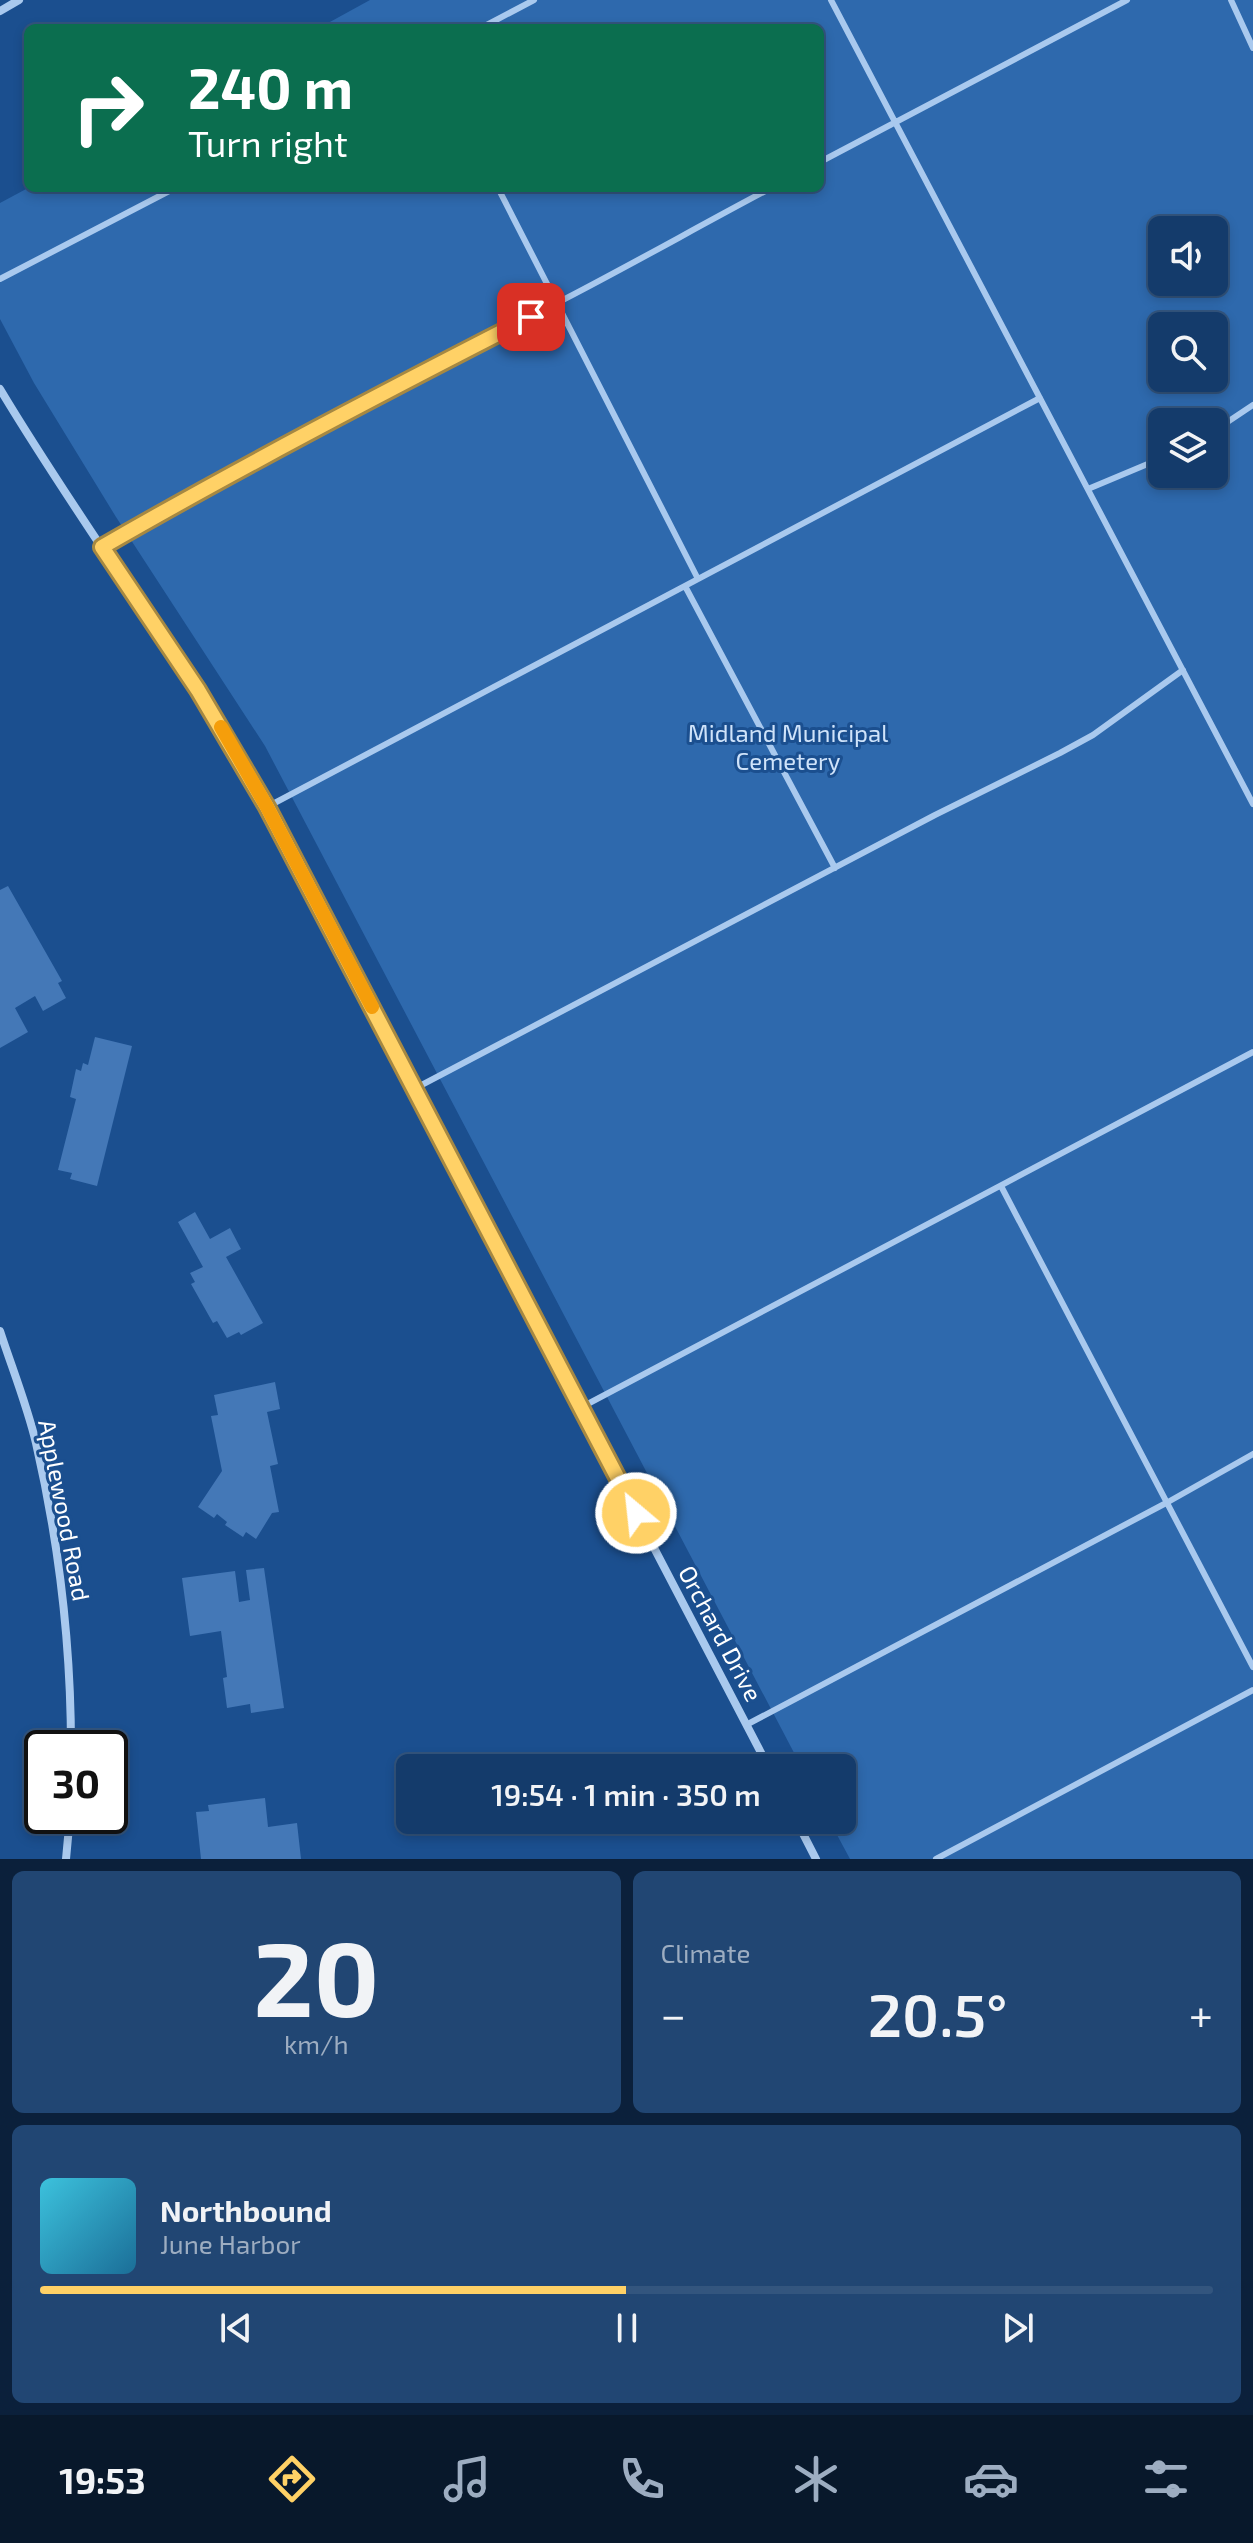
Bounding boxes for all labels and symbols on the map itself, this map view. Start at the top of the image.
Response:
pin [497,283,565,351]
park label: Midland Municipal Cemetery [688,718,888,775]
street label: Applewood Road [33,1417,97,1603]
position arrow [594,1471,678,1555]
street label: Orchard Drive [673,1560,769,1706]
speed limit sign: 30 [24,1730,128,1834]

